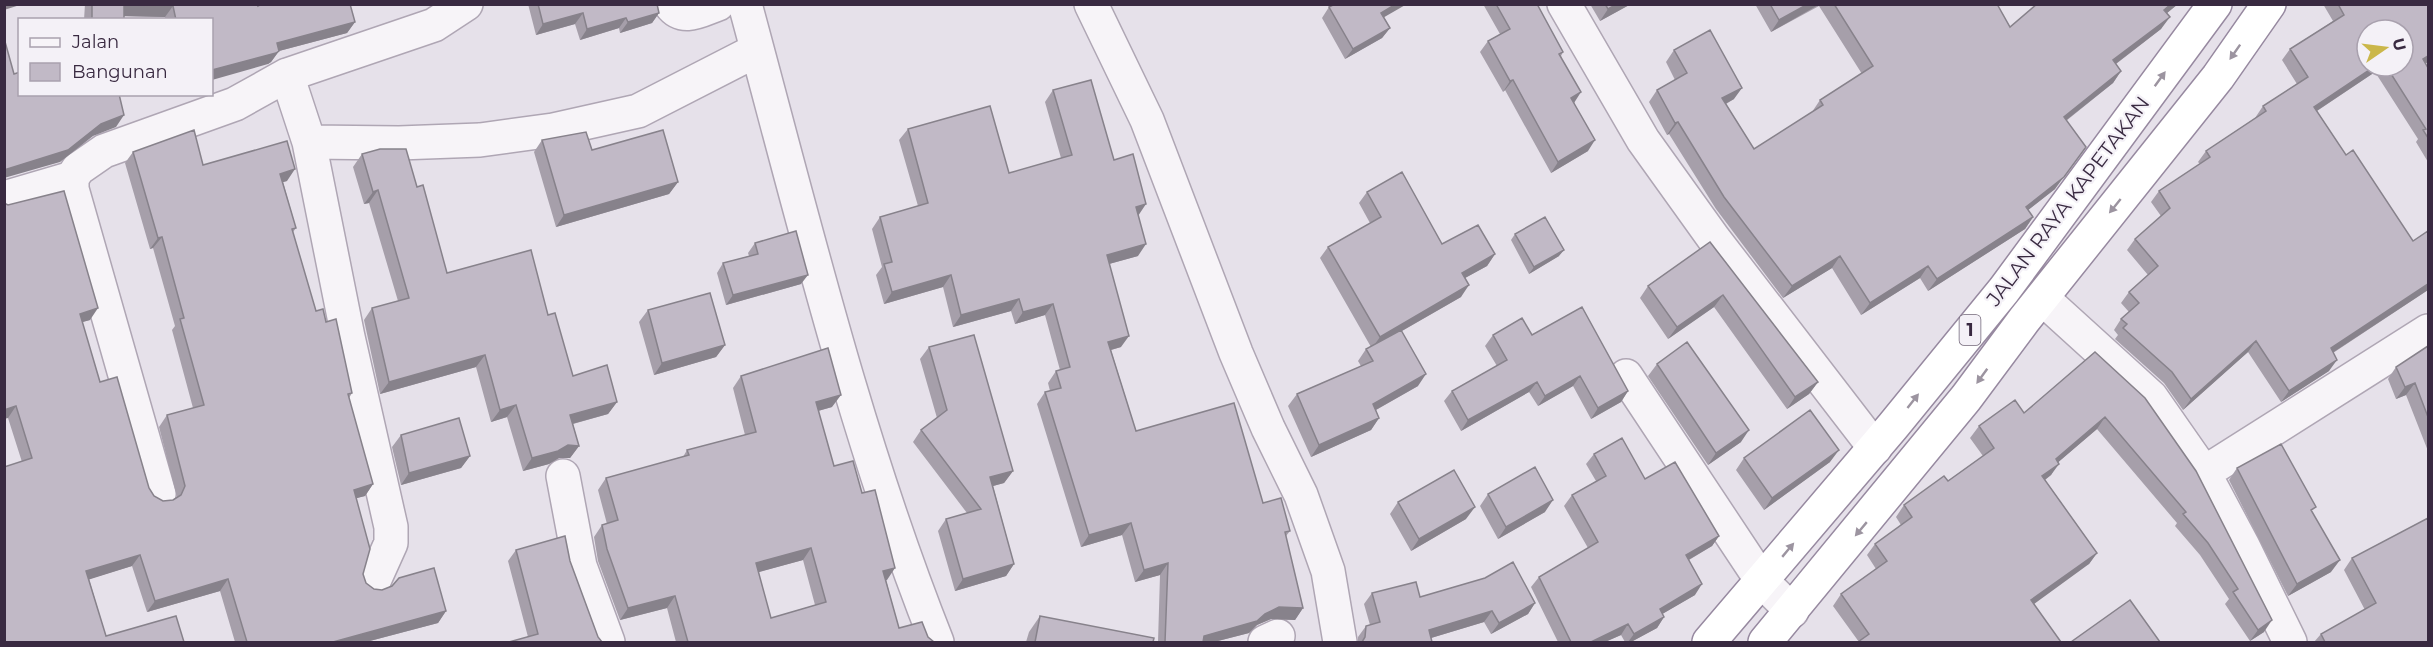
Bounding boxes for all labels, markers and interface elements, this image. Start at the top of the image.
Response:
legend [18,18,213,96]
north arrow [2355,18,2415,78]
text: Jalan [71,31,119,53]
text: U [2388,36,2410,53]
one-way arrow [2229,44,2241,60]
text: Bangunan [72,61,168,83]
one-way arrow [2153,72,2165,87]
street label: JALAN RAYA KAPETAKAN [1981,92,2155,311]
one-way arrow [2109,198,2122,214]
road number: 1 [1960,315,1980,345]
one-way arrow [1976,368,1988,384]
one-way arrow [1907,393,1920,409]
one-way arrow [1855,521,1867,536]
one-way arrow [1781,543,1794,558]

